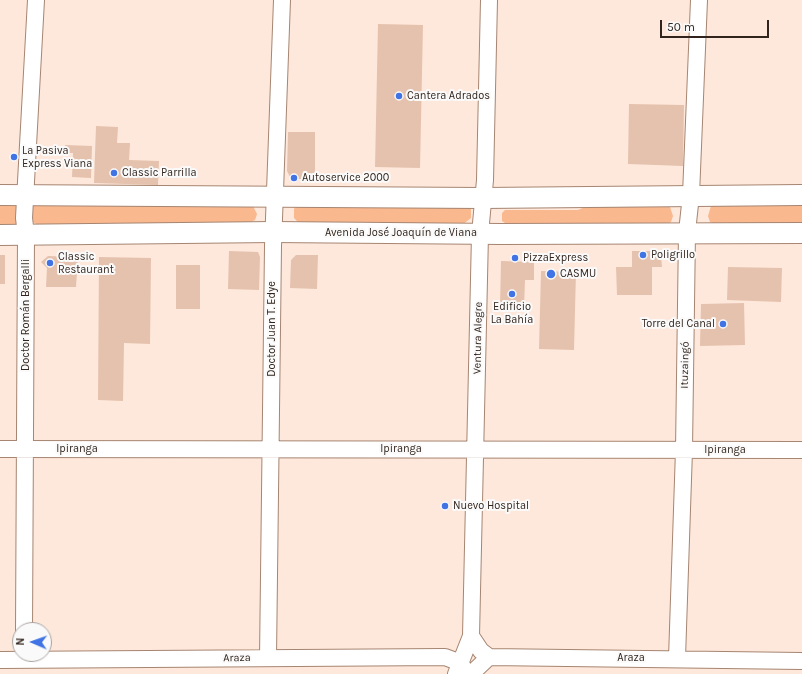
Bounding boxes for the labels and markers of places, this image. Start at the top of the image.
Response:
place label: Cantera Adrados [407,89,490,103]
marker: Cantera Adrados [394,91,404,101]
place label: La Pasiva Express Viana [22,144,92,170]
marker: La Pasiva Express Viana [9,152,19,162]
place label: Classic Parrilla [122,166,197,180]
marker: Classic Parrilla [109,168,119,178]
place label: Autoservice 2000 [302,171,389,185]
marker: Autoservice 2000 [289,173,299,183]
place label: Poligrillo [651,248,695,262]
place label: Classic Restaurant [58,250,114,276]
marker: Poligrillo [638,250,648,260]
place label: PizzaExpress [523,251,588,265]
marker: PizzaExpress [510,253,520,263]
marker: Classic Restaurant [45,258,55,268]
place label: CASMU [560,267,596,281]
marker: CASMU [545,268,557,280]
marker: Edificio La Bahía [507,289,517,299]
place label: Edificio La Bahía [491,300,533,326]
place label: Torre del Canal [642,317,715,331]
marker: Torre del Canal [718,319,728,329]
place label: Nuevo Hospital [453,499,529,513]
marker: Nuevo Hospital [440,501,450,511]

